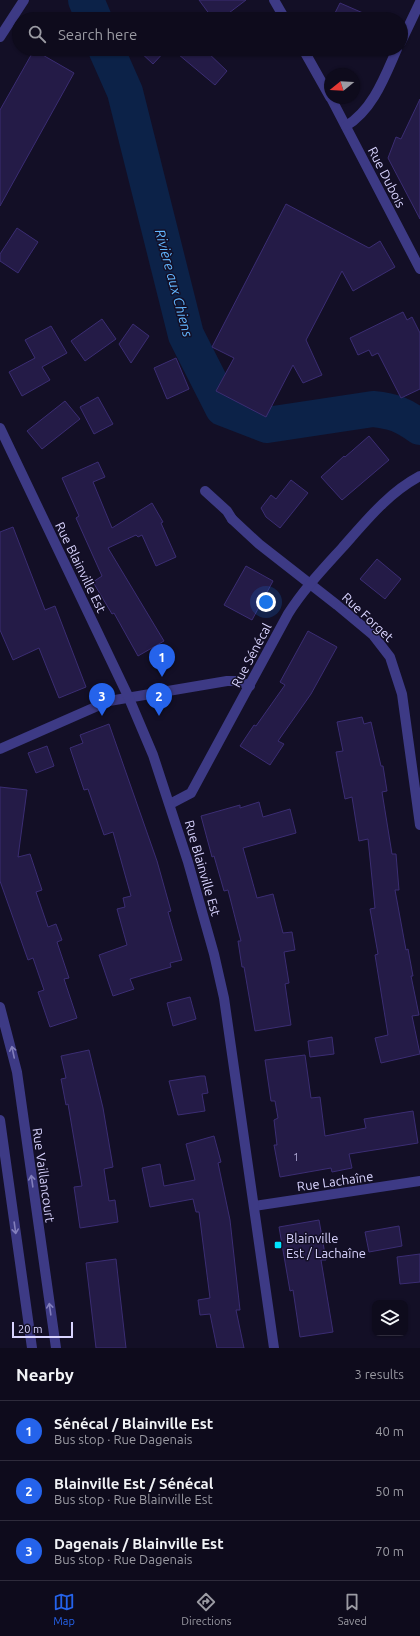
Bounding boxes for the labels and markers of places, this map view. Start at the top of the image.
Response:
pin: 1 [149,644,175,677]
pin: 3 [89,683,115,716]
pin: 2 [146,683,172,716]
place label: Blainville Est / Lachaîne [286,1231,366,1260]
marker: Blainville Est / Lachaîne [273,1240,283,1250]

